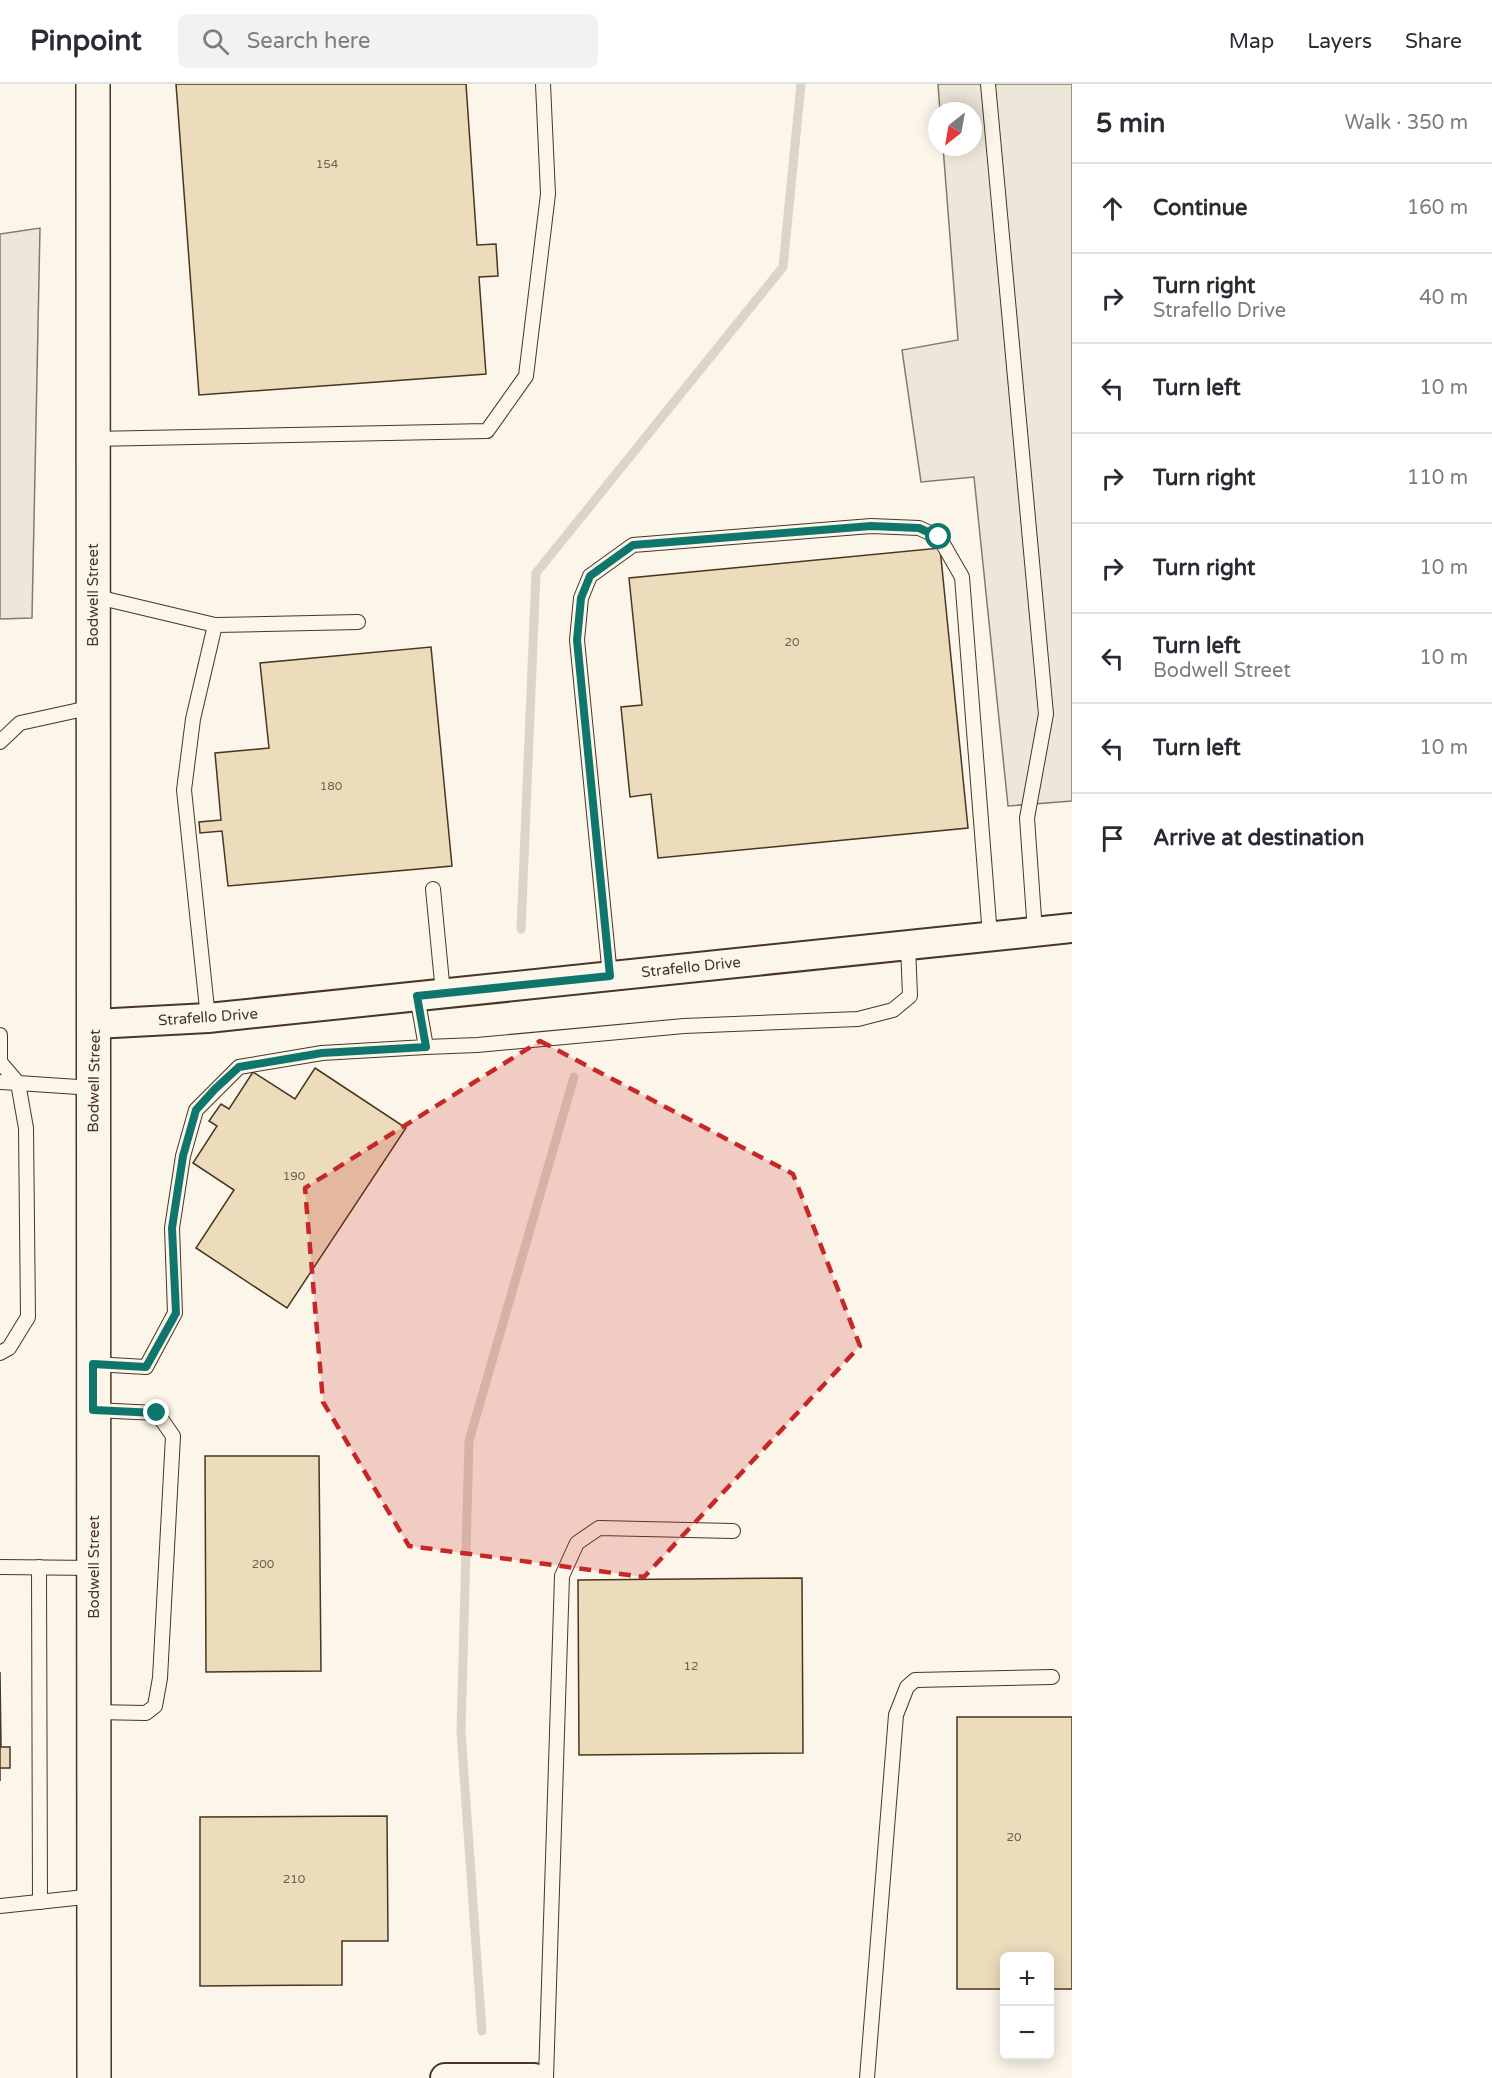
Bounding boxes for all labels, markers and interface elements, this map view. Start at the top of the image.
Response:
search box [178,14,598,68]
text: Pinpoint [30,24,142,58]
icon: search [199,25,232,58]
text: Search here [247,28,370,54]
text: Map [1229,29,1274,54]
text: Layers [1307,29,1372,54]
text: Share [1405,29,1462,54]
north arrow [928,102,982,156]
text: 5 min [1096,108,1165,139]
text: Walk · 350 m [1345,111,1468,135]
house number: 154 [316,157,339,171]
icon: ahead [1096,192,1129,225]
text: Continue [1153,195,1248,221]
text: 160 m [1407,196,1468,220]
text: Turn right [1153,273,1255,299]
icon: right [1096,282,1129,315]
text: 40 m [1419,286,1468,310]
text: Strafello Drive [1153,299,1286,323]
icon: left [1096,372,1129,405]
text: Turn left [1153,375,1241,401]
text: 10 m [1419,376,1468,400]
icon: right [1096,462,1129,495]
text: Turn right [1153,465,1255,491]
text: 110 m [1407,466,1468,490]
route start [925,523,951,549]
street label: Bodwell Street [84,543,102,647]
icon: right [1096,552,1129,585]
text: Turn right [1153,555,1255,581]
text: 10 m [1419,556,1468,580]
text: Turn left [1153,633,1241,659]
house number: 20 [784,635,800,649]
icon: left [1096,642,1129,675]
text: 10 m [1419,646,1468,670]
text: Bodwell Street [1153,659,1291,683]
icon: left [1096,732,1129,765]
text: Turn left [1153,735,1241,761]
text: 10 m [1419,736,1468,760]
house number: 180 [320,779,343,793]
icon: arrive [1096,822,1129,855]
text: Arrive at destination [1153,825,1364,851]
street label: Strafello Drive [640,953,742,981]
street label: Strafello Drive [158,1005,258,1029]
street label: Bodwell Street [84,1029,104,1133]
house number: 190 [283,1169,306,1183]
route end [143,1399,169,1425]
street label: Bodwell Street [85,1515,103,1619]
house number: 200 [252,1557,275,1571]
house number: 12 [683,1659,699,1673]
house number: 20 [1006,1830,1022,1844]
house number: 210 [283,1872,306,1886]
map controls [1000,1952,1054,2060]
button: + [1000,1952,1054,2006]
button: − [1000,2006,1054,2060]

